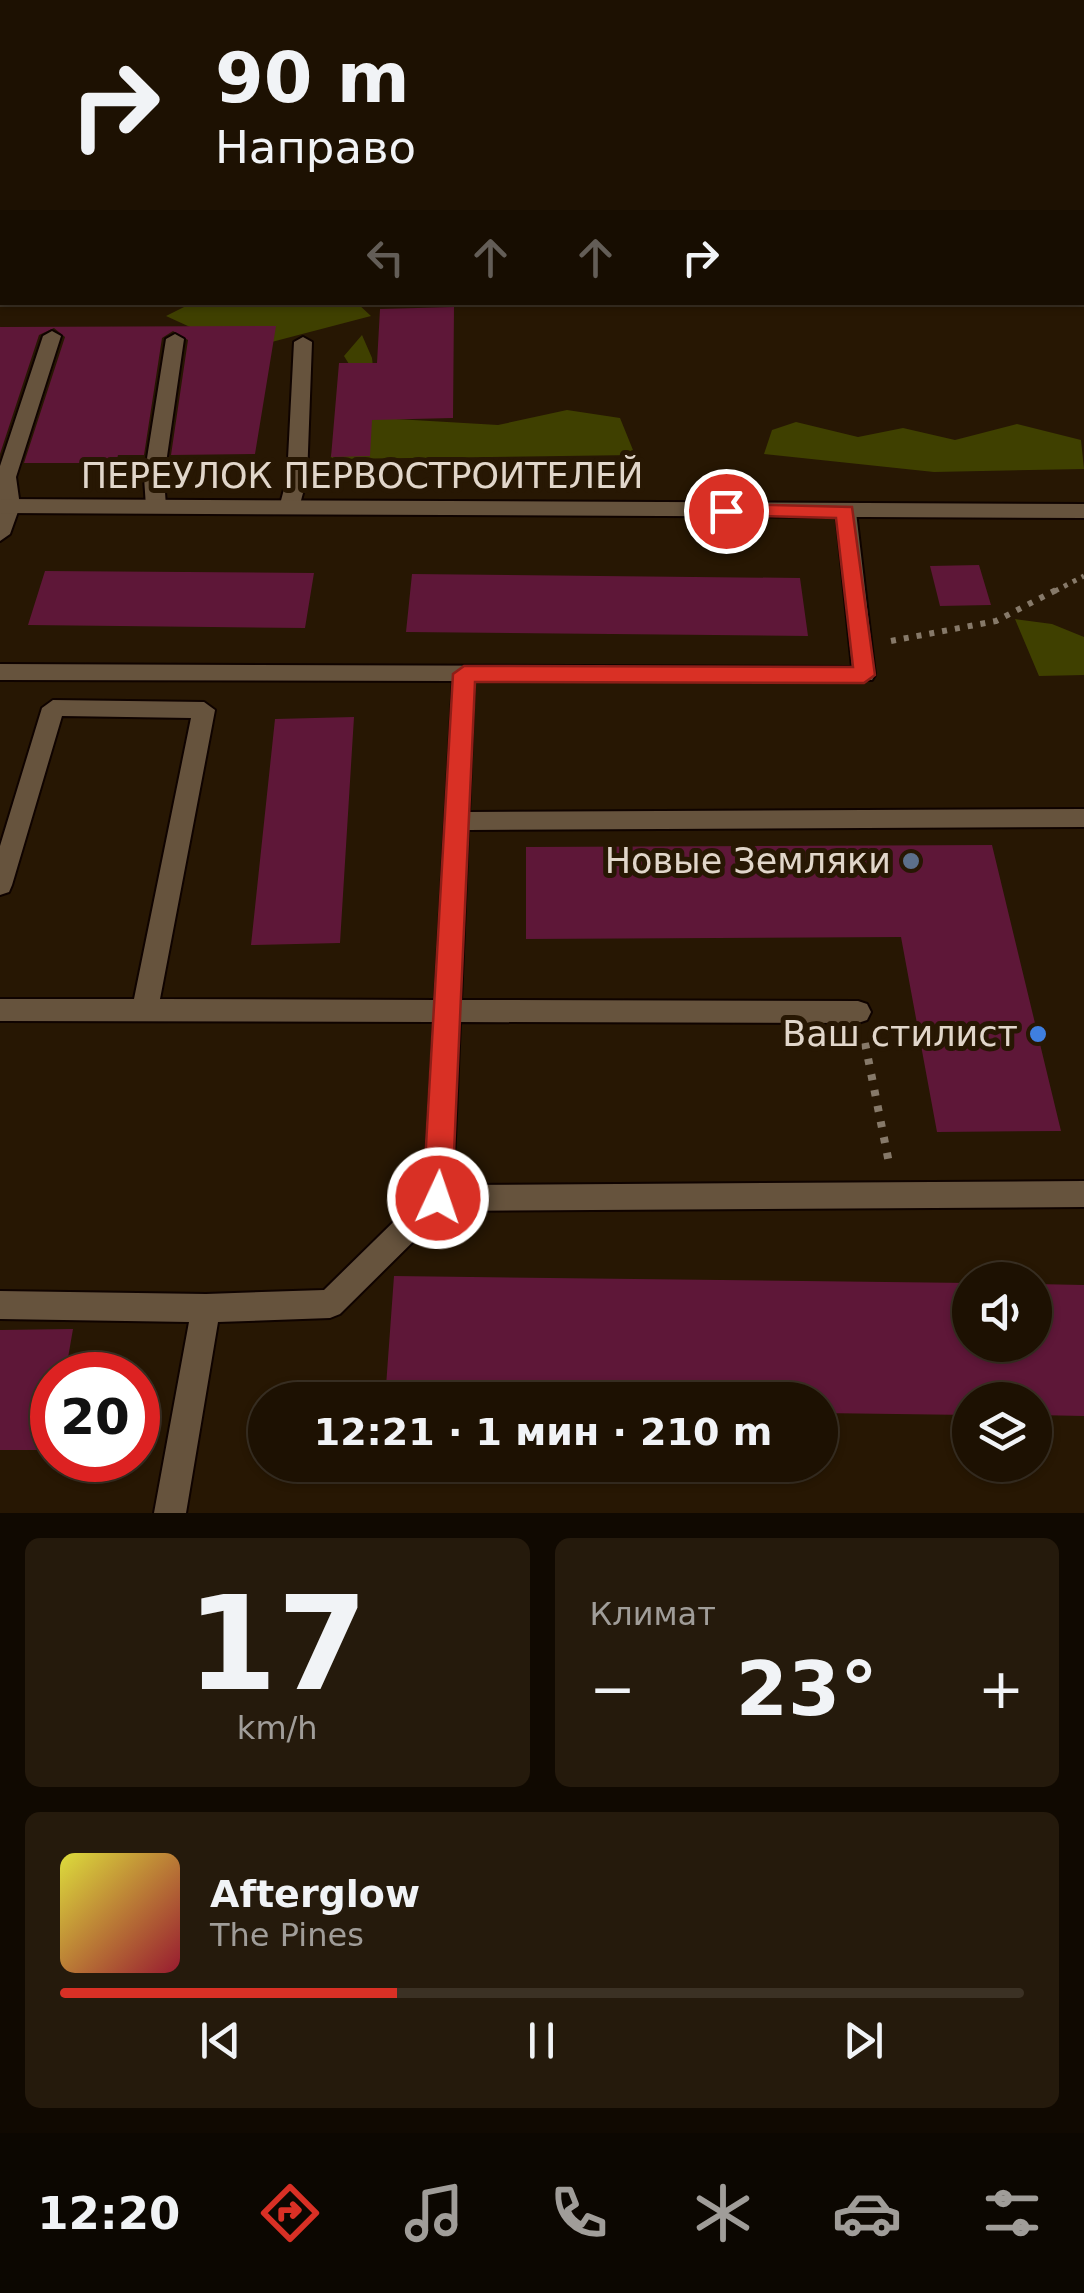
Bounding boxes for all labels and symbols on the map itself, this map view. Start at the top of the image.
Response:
street label: ПЕРЕУЛОК ПЕРВОСТРОИТЕЛЕЙ [81,455,643,496]
pin [684,469,769,554]
place label: Новые Земляки [605,841,891,881]
marker: Новые Земляки [900,850,922,872]
place label: Ваш стилист [782,1014,1018,1054]
marker: Ваш стилист [1027,1023,1049,1045]
position arrow [386,1146,490,1250]
speed limit sign: 20 [30,1352,160,1482]

